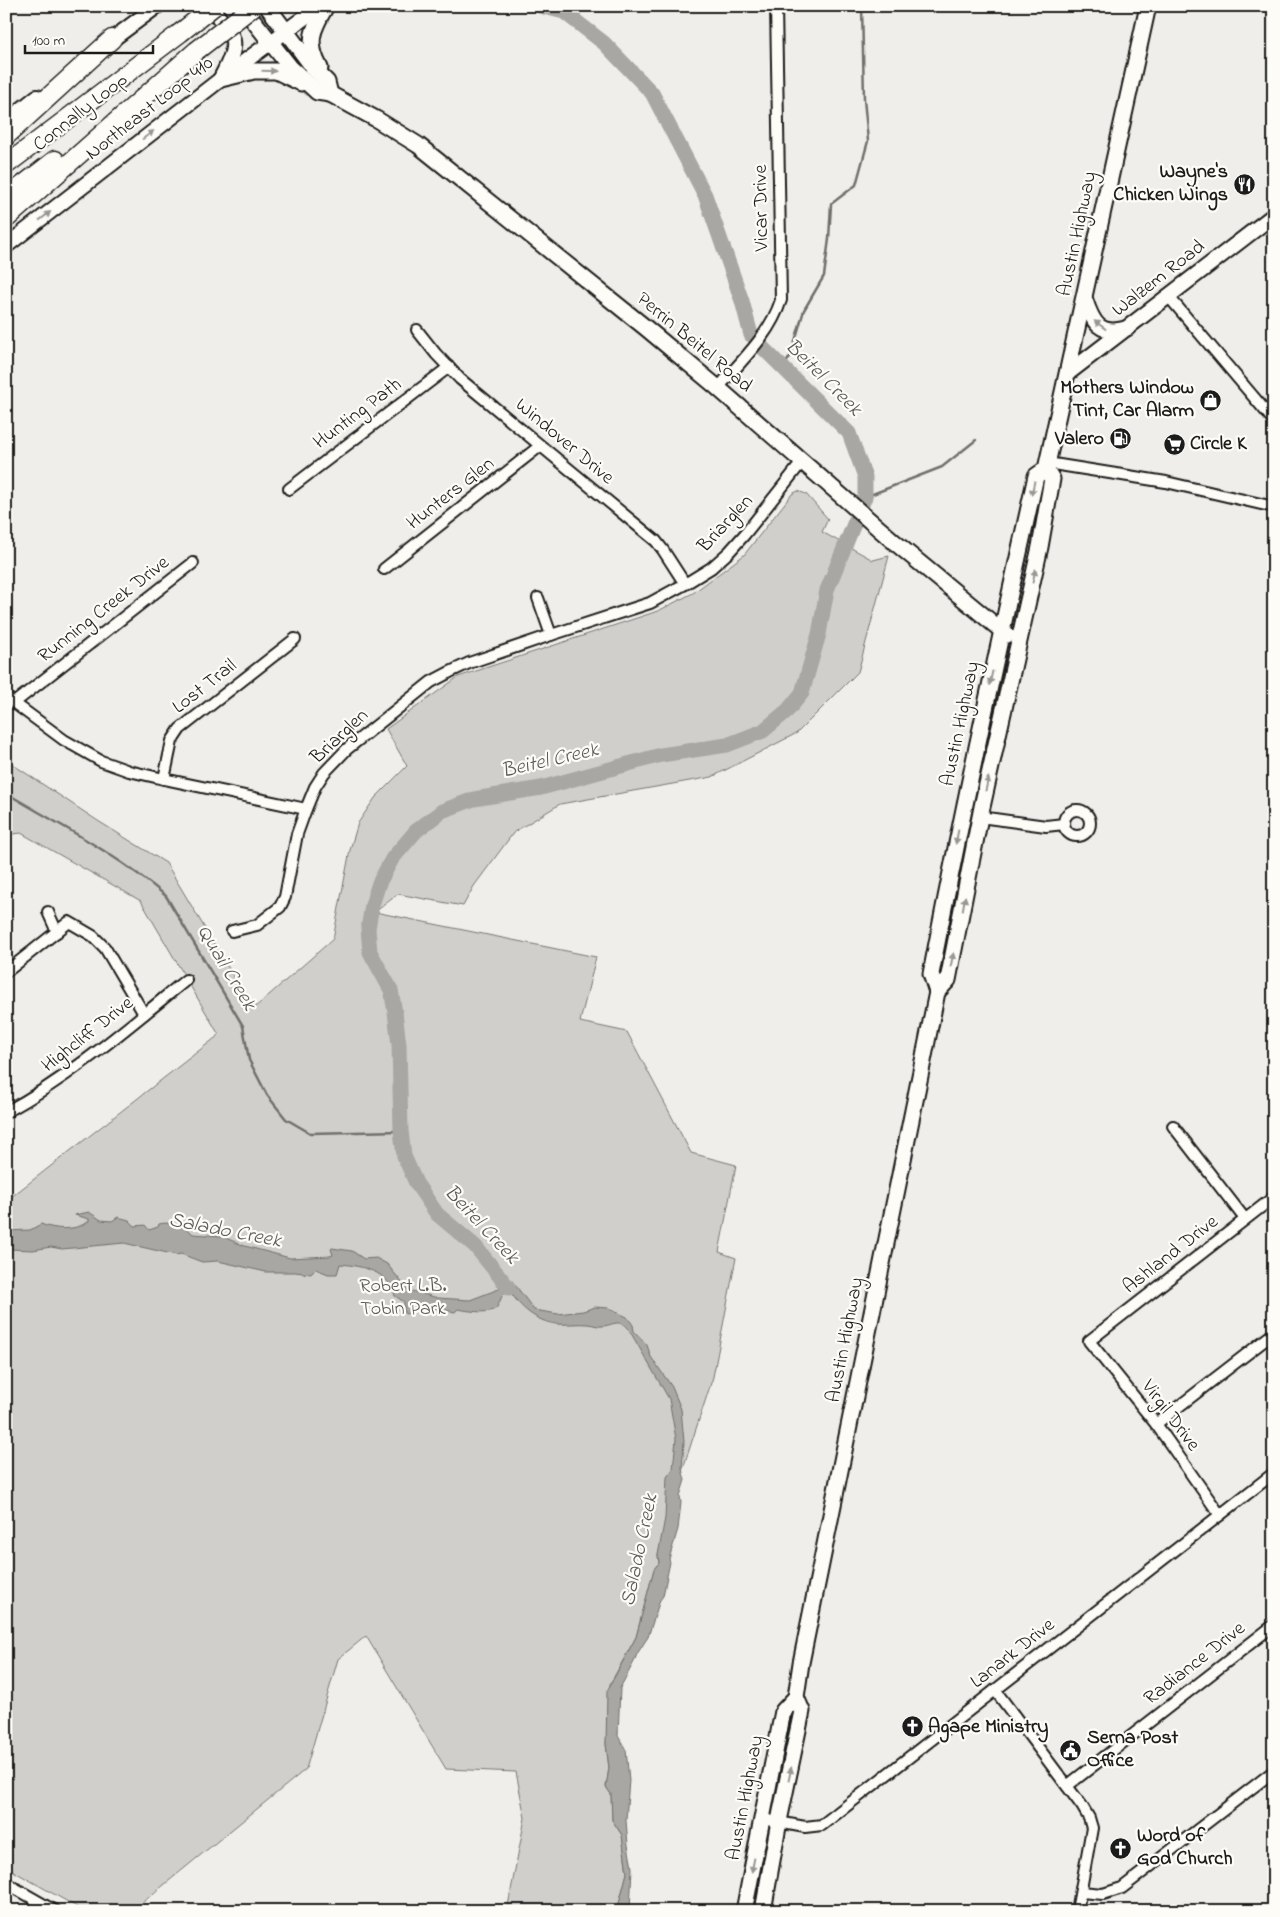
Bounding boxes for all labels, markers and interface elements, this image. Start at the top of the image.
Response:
scale bar [25,22,152,54]
text: 100 m [32,30,65,52]
street label: Northeast Loop 410 [80,50,220,168]
street label: Connally Loop [27,66,135,159]
one-way arrow [261,68,277,76]
one-way arrow [141,130,155,140]
place label: Wayne's Chicken Wings [1113,158,1228,211]
street label: Vicar Drive [747,164,777,253]
street label: Austin Highway [1051,169,1106,299]
restaurant icon: Wayne's Chicken Wings [1232,172,1256,196]
one-way arrow [38,210,51,221]
street label: Walzem Road [1106,233,1212,325]
street label: Perrin Beitel Road [630,286,758,400]
one-way arrow [1093,320,1107,330]
water label: Beitel Creek [778,333,869,424]
street label: Hunting Path [308,371,409,458]
place label: Mothers Window Tint, Car Alarm [1060,374,1194,426]
shop icon: Mothers Window Tint, Car Alarm [1198,388,1222,412]
street label: Windover Drive [508,392,620,492]
place label: Valero [1054,425,1104,454]
fuel station icon: Valero [1108,427,1132,451]
place label: Circle K [1190,430,1248,459]
supermarket icon: Circle K [1162,432,1186,456]
street label: Hunters Glen [401,450,501,538]
one-way arrow [1029,481,1037,496]
street label: Briarglen [691,488,762,561]
street label: Running Creek Drive [32,549,177,672]
one-way arrow [1030,568,1038,584]
street label: Lost Trail [166,652,244,722]
street label: Austin Highway [934,659,989,789]
one-way arrow [987,670,995,686]
street label: Briarglen [304,702,377,773]
water label: Beitel Creek [499,735,602,787]
one-way arrow [983,777,991,792]
one-way arrow [953,829,961,845]
one-way arrow [960,895,968,910]
water label: Quail Creek [189,919,264,1017]
one-way arrow [948,952,956,967]
street label: Highcliff Drive [36,990,141,1081]
water label: Beitel Creek [436,1179,526,1272]
water label: Salado Creek [166,1205,284,1257]
street label: Ashland Drive [1117,1208,1225,1302]
park label: Robert L.B. Tobin Park [359,1272,447,1324]
street label: Austin Highway [820,1275,873,1405]
street label: Virgil Drive [1132,1373,1207,1458]
water label: Salado Creek [614,1490,667,1609]
street label: Lanark Drive [964,1612,1062,1696]
street label: Radiance Drive [1138,1615,1252,1713]
place label: Agape Ministry [928,1713,1048,1743]
church icon: Agape Ministry [900,1715,924,1739]
place label: Serna Post Office [1087,1724,1179,1776]
street label: Austin Highway [720,1733,773,1863]
public building icon: Serna Post Office [1059,1738,1083,1762]
one-way arrow [786,1766,794,1782]
place label: Word of God Church [1137,1822,1233,1874]
church icon: Word of God Church [1109,1836,1133,1860]
one-way arrow [749,1857,757,1872]

